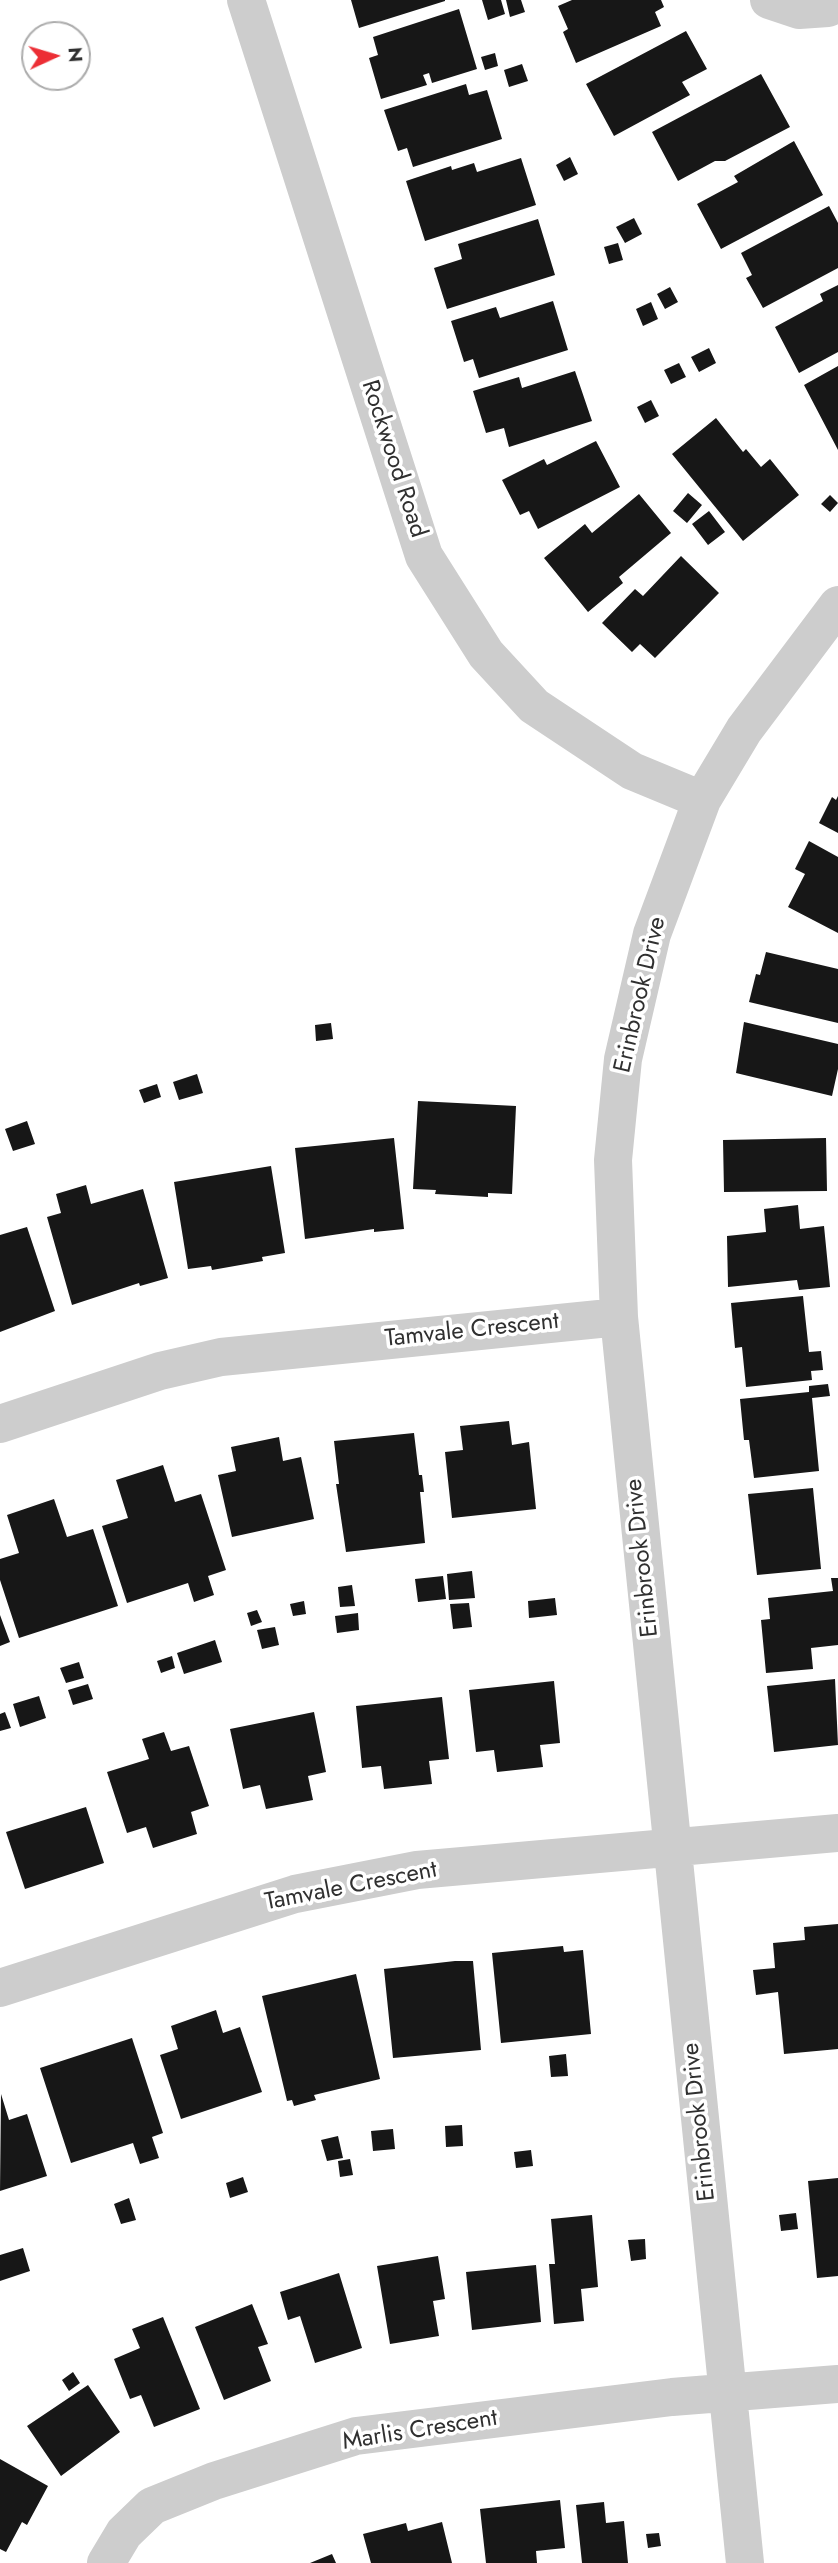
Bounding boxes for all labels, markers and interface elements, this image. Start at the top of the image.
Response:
north arrow [21,21,91,91]
text: N [61,46,89,63]
street label: Rockwood Road [354,377,432,541]
street label: Erinbrook Drive [609,914,673,1076]
street label: Tamvale Crescent [384,1308,560,1354]
street label: Erinbrook Drive [620,1477,666,1639]
street label: Tamvale Crescent [263,1856,439,1918]
street label: Erinbrook Drive [677,2041,723,2203]
street label: Marlis Crescent [341,2405,499,2457]

